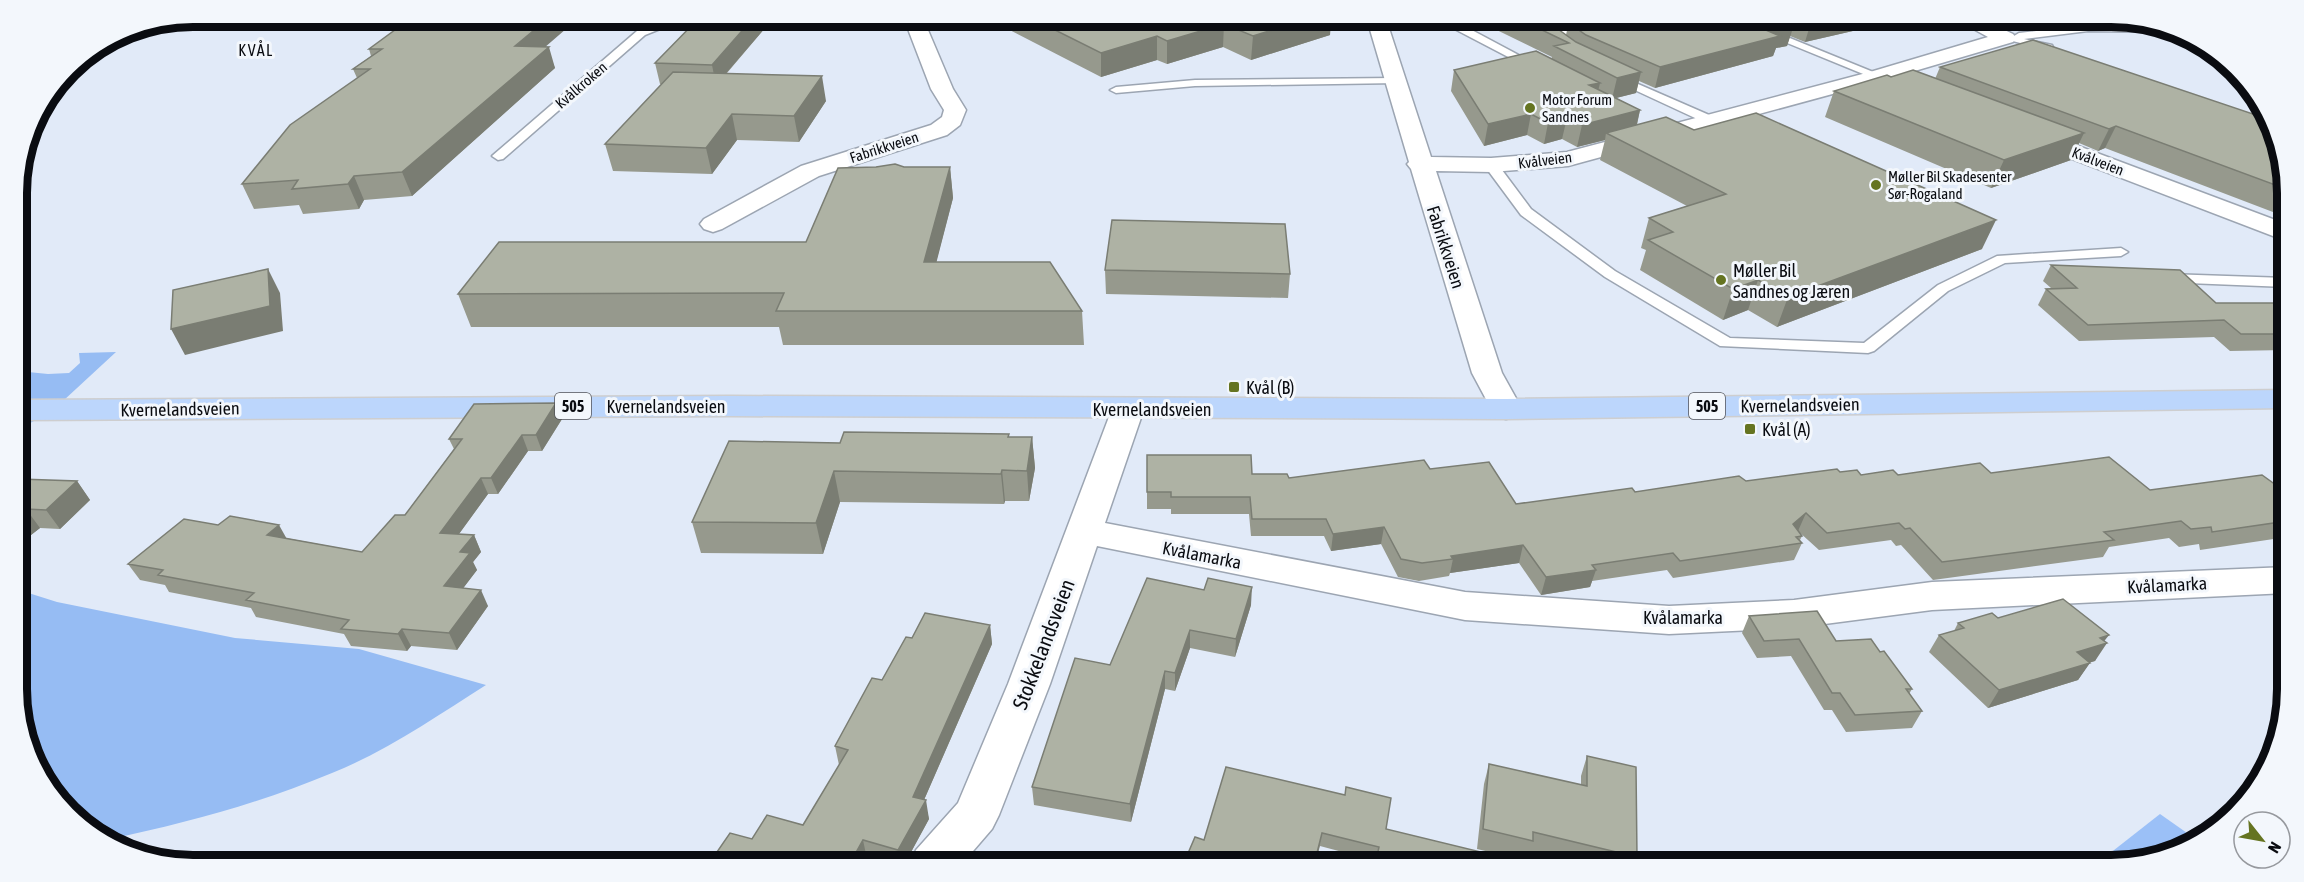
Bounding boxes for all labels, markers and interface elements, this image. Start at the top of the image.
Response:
district label: KVÅL [238,40,274,59]
street label: Kvålkroken [552,58,610,112]
place label: Motor Forum Sandnes [1542,91,1612,125]
marker: Motor Forum Sandnes [1523,101,1537,115]
street label: Fabrikkveien [847,128,921,166]
street label: Kvålveien [2070,143,2126,179]
street label: Kvålveien [1517,148,1573,172]
place label: Møller Bil Skadesenter Sør-Rogaland [1888,168,2012,202]
marker: Møller Bil Skadesenter Sør-Rogaland [1869,178,1883,192]
street label: Fabrikkveien [1423,203,1469,291]
place label: Møller Bil Sandnes og Jæren [1733,260,1850,302]
marker: Møller Bil Sandnes og Jæren [1714,273,1728,287]
place label: Kvål (B) [1246,377,1294,398]
marker: Kvål (B) [1227,380,1241,394]
road number: 505 [555,393,591,419]
road number: 505 [1689,393,1725,419]
street label: Kvernelandsveien [1740,393,1860,417]
street label: Kvernelandsveien [606,396,726,417]
street label: Kvernelandsveien [120,397,240,421]
street label: Kvernelandsveien [1092,399,1212,420]
place label: Kvål (A) [1762,419,1811,440]
marker: Kvål (A) [1743,422,1757,436]
street label: Kvålamarka [1161,537,1243,573]
street label: Kvålamarka [2127,572,2207,598]
street label: Stokkelandsveien [1007,576,1079,712]
street label: Kvålamarka [1643,607,1723,628]
north arrow [2232,810,2292,870]
text: N [2265,839,2285,856]

